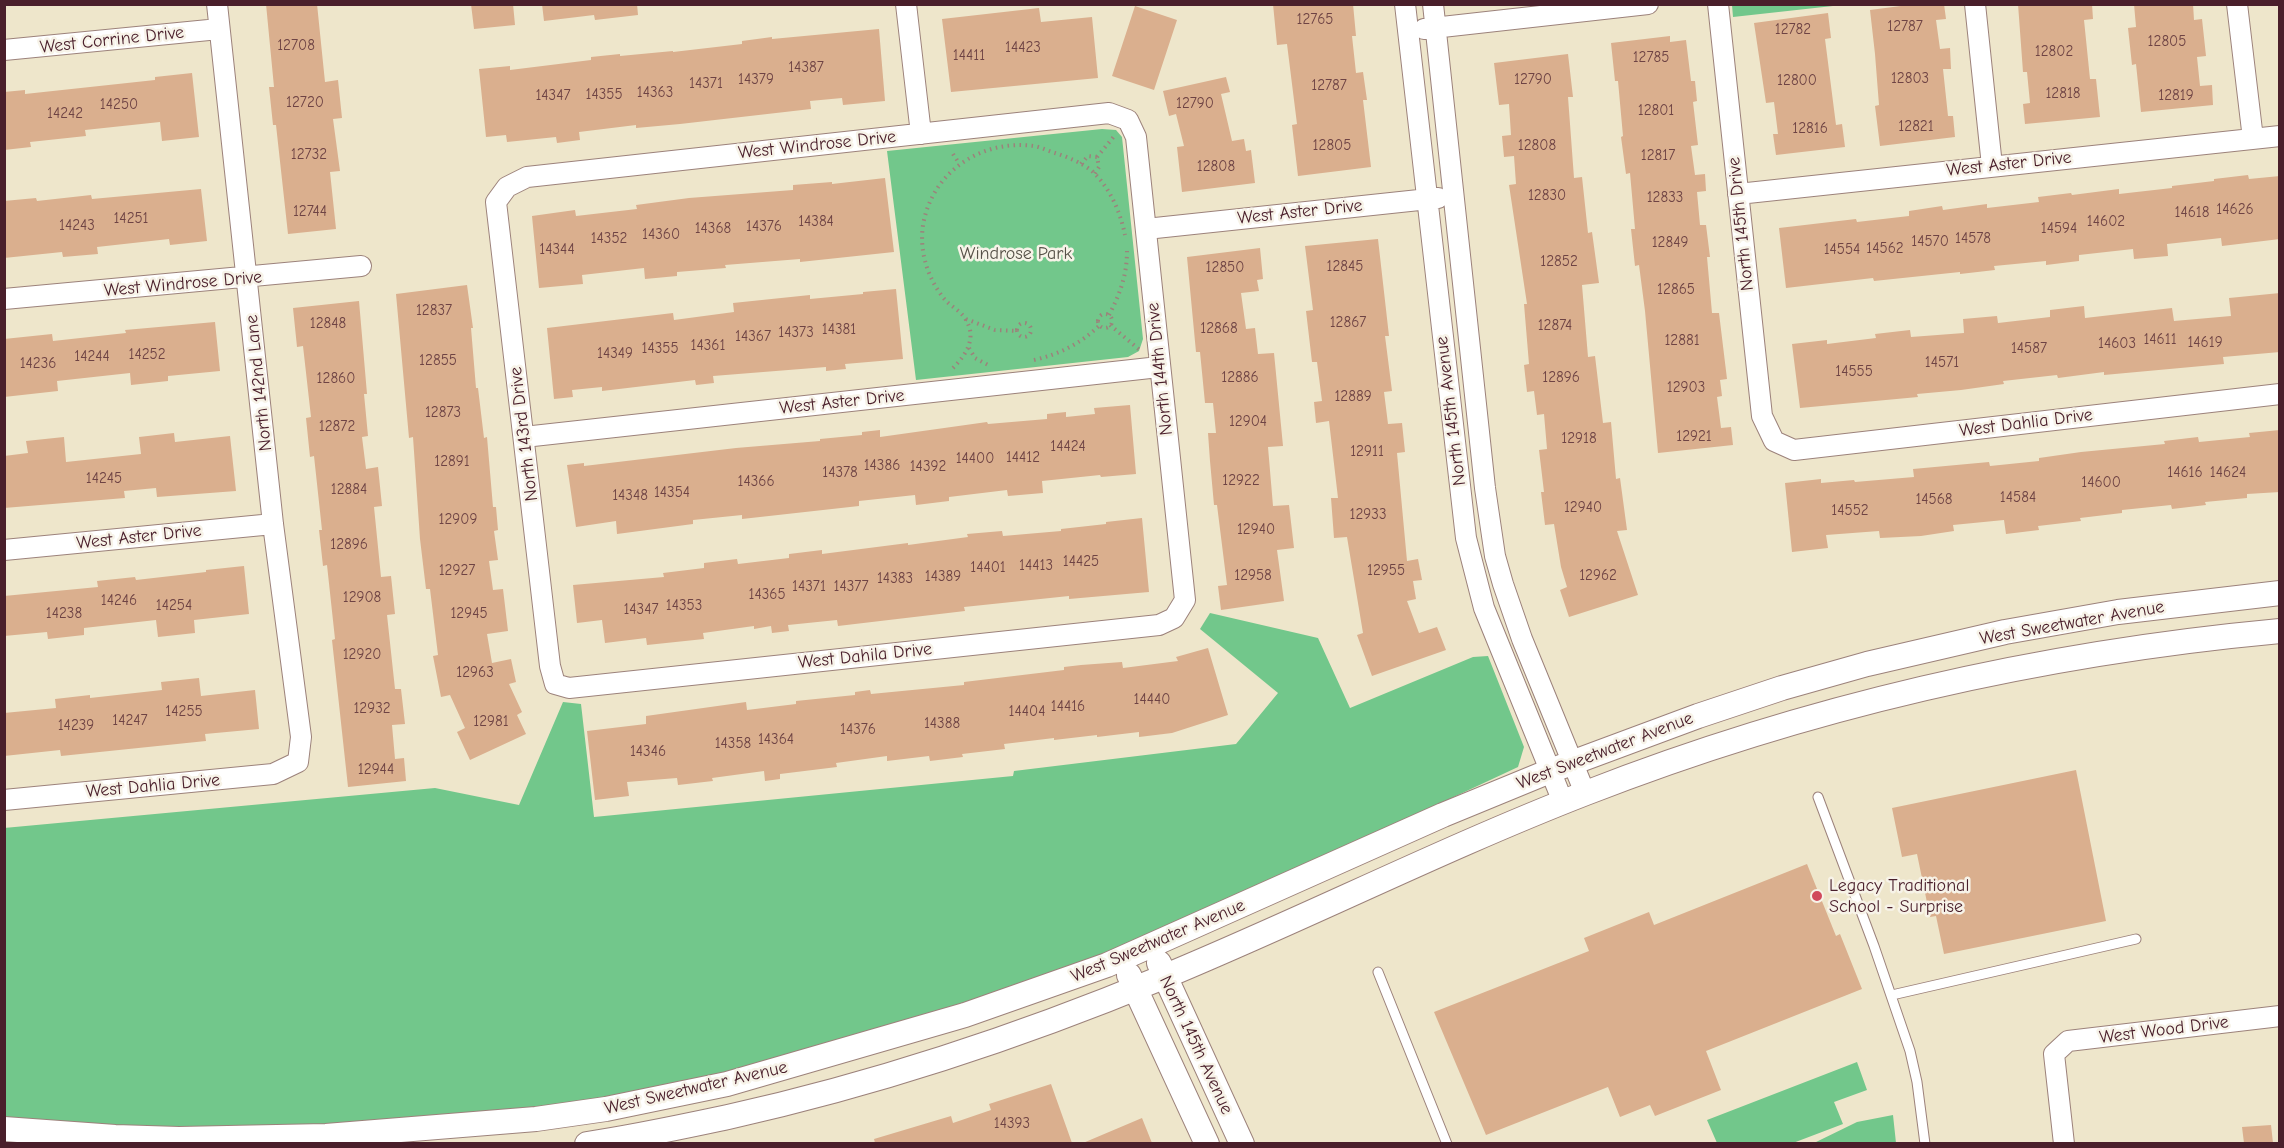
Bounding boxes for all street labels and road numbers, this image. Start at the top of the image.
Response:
street label: West Corrine Drive [39,22,185,58]
street label: West Windrose Drive [737,126,897,164]
street label: West Aster Drive [1945,147,2073,181]
street label: North 145th Drive [1723,156,1759,292]
street label: West Aster Drive [1236,195,1364,229]
street label: West Windrose Drive [103,266,263,302]
street label: North 144th Drive [1142,302,1178,436]
street label: North 142nd Lane [241,314,277,452]
street label: North 145th Avenue [1431,335,1471,487]
street label: North 143rd Drive [505,366,543,502]
street label: West Aster Drive [778,385,906,419]
street label: West Dahlia Drive [1958,404,2094,442]
street label: West Aster Drive [75,520,203,554]
street label: West Sweetwater Avenue [1978,596,2166,650]
street label: West Dahila Drive [797,638,933,674]
street label: West Sweetwater Avenue [1514,707,1696,795]
street label: West Dahlia Drive [85,769,221,803]
street label: West Sweetwater Avenue [1068,895,1248,987]
street label: North 145th Avenue [1154,972,1238,1118]
street label: West Wood Drive [2098,1011,2230,1049]
street label: West Sweetwater Avenue [602,1056,790,1120]

